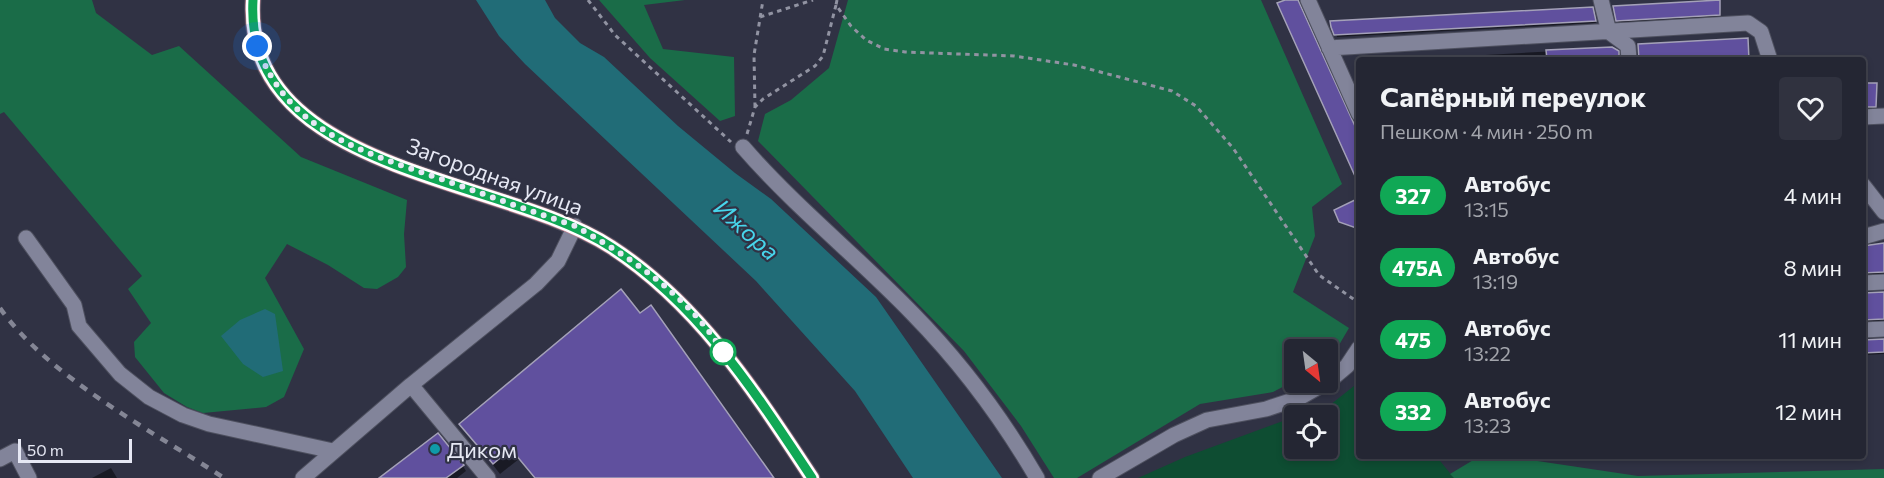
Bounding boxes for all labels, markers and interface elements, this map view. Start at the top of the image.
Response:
your location [242,31,272,61]
button: heart [1779,77,1842,140]
text: Сапёрный переулок [1380,79,1646,113]
text: Пешком · 4 мин · 250 m [1380,119,1593,143]
street label: Загородная улица [403,132,587,220]
text: Автобус [1464,170,1551,197]
text: 4 мин [1784,182,1842,209]
text: 327 [1395,183,1431,208]
water label: Ижора [709,192,785,266]
text: 13:15 [1464,197,1509,221]
text: Автобус [1473,242,1559,269]
text: 8 мин [1784,254,1842,281]
text: 475А [1392,255,1443,280]
text: 13:19 [1473,269,1518,293]
text: Автобус [1464,314,1551,341]
text: 11 мин [1778,326,1842,353]
text: 475 [1395,327,1431,352]
unlabelled marker [710,339,736,365]
north arrow [1284,339,1338,393]
map controls [1284,339,1338,459]
text: 13:22 [1464,341,1511,365]
text: Автобус [1464,386,1551,413]
text: 12 мин [1775,398,1842,425]
text: 332 [1395,399,1431,424]
button: locate [1284,405,1338,459]
text: 13:23 [1464,413,1511,437]
scale bar [18,436,132,464]
place label: Диком [447,436,517,463]
text: 50 m [27,440,64,459]
marker: Диком [428,442,442,456]

